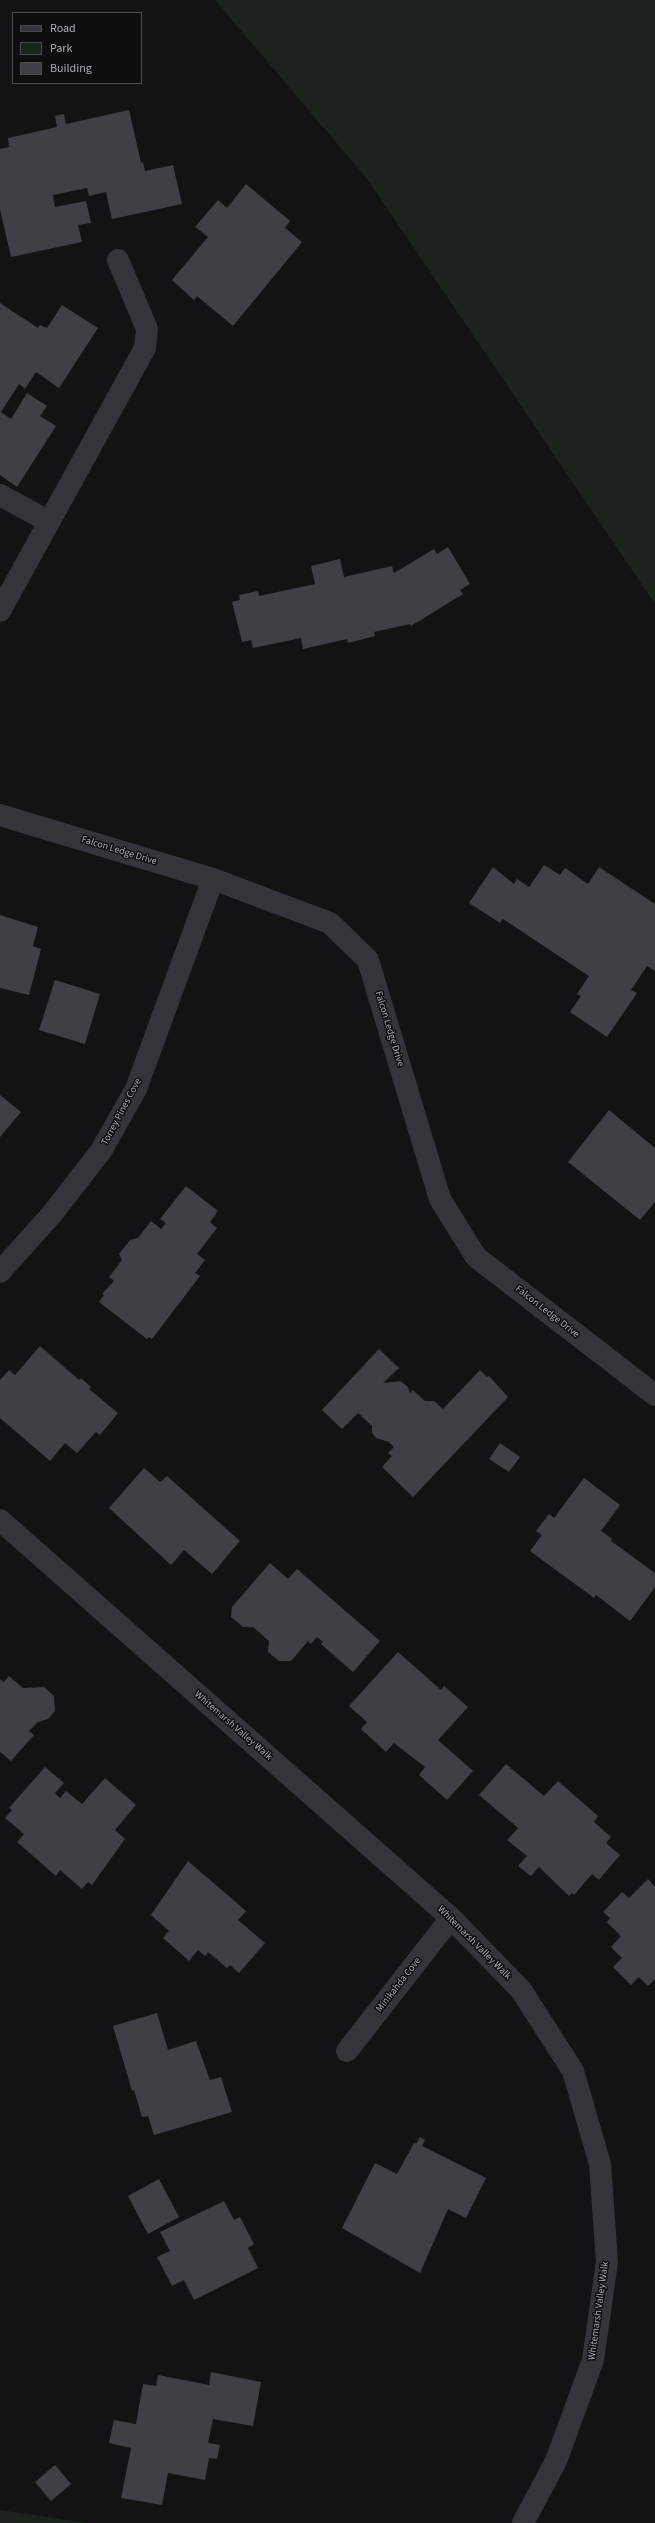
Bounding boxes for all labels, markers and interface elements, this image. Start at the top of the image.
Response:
legend [12,12,142,84]
text: Road [50,20,76,37]
text: Park [50,40,72,57]
text: Building [50,60,92,77]
street label: Falcon Ledge Drive [80,834,158,868]
street label: Falcon Ledge Drive [372,990,406,1068]
street label: Torrey Pines Cove [99,1076,145,1148]
street label: Falcon Ledge Drive [512,1283,582,1341]
street label: Whitemarsh Valley Walk [192,1689,274,1763]
street label: Whitemarsh Valley Walk [435,1904,513,1982]
street label: Minikahda Cove [374,1955,424,2015]
street label: Whitemarsh Valley Walk [586,2261,612,2361]

